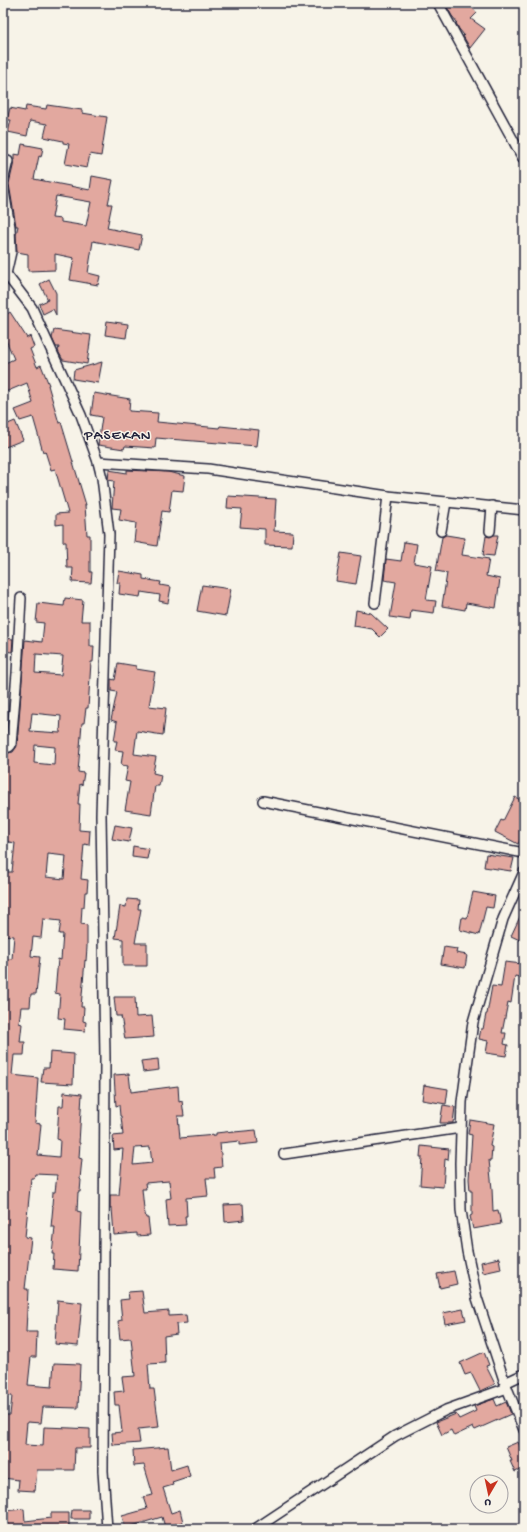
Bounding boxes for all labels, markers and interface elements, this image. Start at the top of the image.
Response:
district label: PASEKAN [83,427,152,445]
north arrow [469,1474,509,1514]
text: U [483,1495,492,1508]

